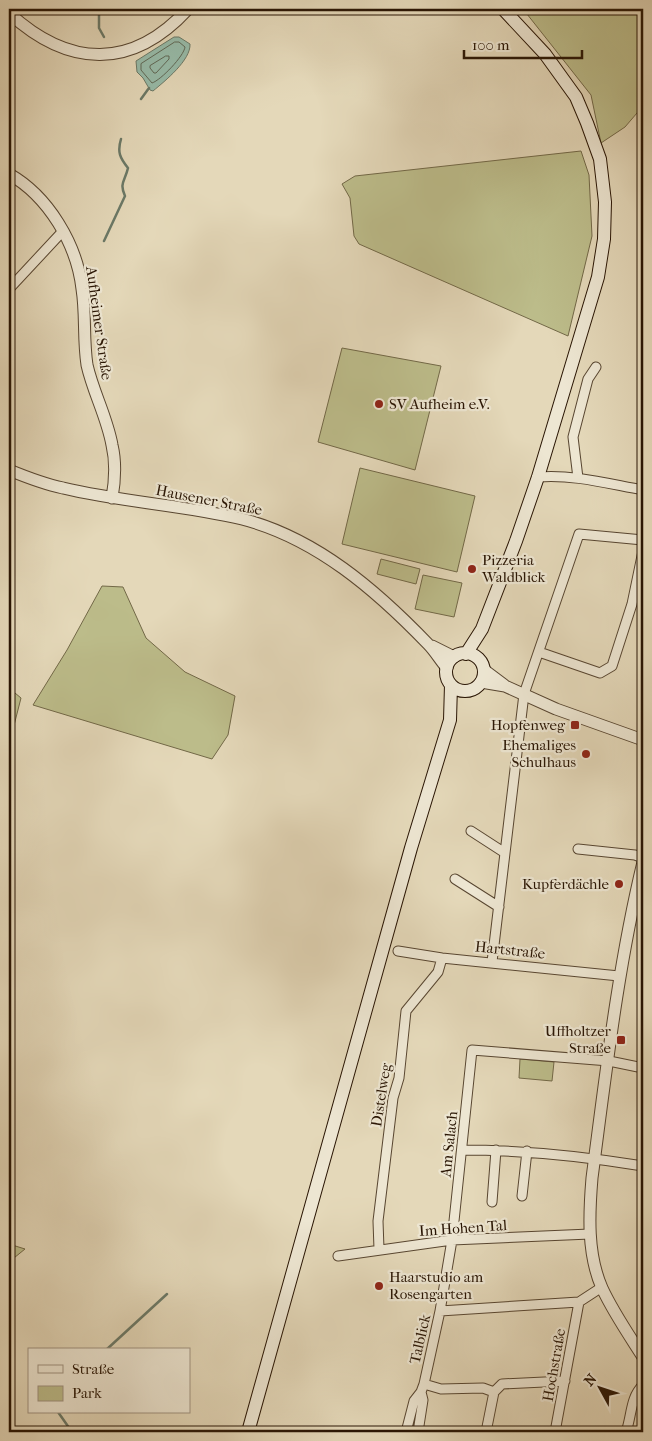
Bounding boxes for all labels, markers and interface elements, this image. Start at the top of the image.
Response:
scale bar [464,28,582,60]
text: 100 m [472,36,510,54]
street label: Aufheimer Straße [82,264,116,382]
place label: SV Aufheim e.V. [389,395,490,413]
marker: SV Aufheim e.V. [373,398,385,410]
street label: Hausener Straße [154,481,264,519]
place label: Pizzeria Waldblick [481,551,546,586]
marker: Pizzeria Waldblick [466,563,478,575]
place label: Hopfenweg [491,716,566,734]
marker: Hopfenweg [569,719,581,731]
place label: Ehemaliges Schulhaus [502,736,576,771]
marker: Ehemaliges Schulhaus [580,748,592,760]
place label: Kupferdächle [522,875,610,893]
marker: Kupferdächle [613,878,625,890]
street label: Hartstraße [474,937,547,963]
place label: Uffholtzer Straße [545,1022,612,1057]
marker: Uffholtzer Straße [615,1034,627,1046]
street label: Distelweg [367,1061,395,1128]
street label: Am Salach [436,1110,461,1179]
street label: Im Hohen Tal [418,1216,508,1240]
place label: Haarstudio am Rosengarten [389,1268,484,1303]
marker: Haarstudio am Rosengarten [373,1280,385,1292]
street label: Talblick [406,1312,434,1366]
street label: Hochstraße [539,1326,569,1403]
legend [28,1348,190,1414]
text: Straße [72,1360,115,1378]
north arrow [574,1364,624,1414]
text: N [580,1370,601,1389]
text: Park [72,1384,102,1402]

